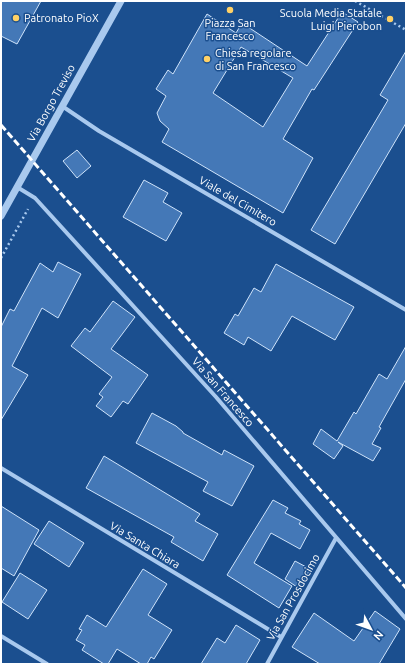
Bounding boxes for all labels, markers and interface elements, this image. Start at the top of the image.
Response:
marker: Piazza San Francesco [225,5,235,15]
place label: Scuola Media Statale Luigi Pierobon [280,7,382,32]
place label: Patronato PioX [24,12,99,24]
marker: Patronato PioX [11,13,21,23]
marker: Scuola Media Statale Luigi Pierobon [385,14,395,24]
place label: Piazza San Francesco [205,17,255,42]
place label: Chiesa regolare di San Francesco [215,47,296,72]
marker: Chiesa regolare di San Francesco [202,54,212,64]
street label: Via Borgo Treviso [25,62,77,144]
street label: Viale del Cimitero [197,174,279,228]
street label: Via San Francesco [190,355,256,429]
street label: Via Santa Chiara [108,519,182,571]
street label: Via San Prosdocimo [264,552,322,642]
north arrow [351,609,391,649]
text: N [371,629,386,643]

